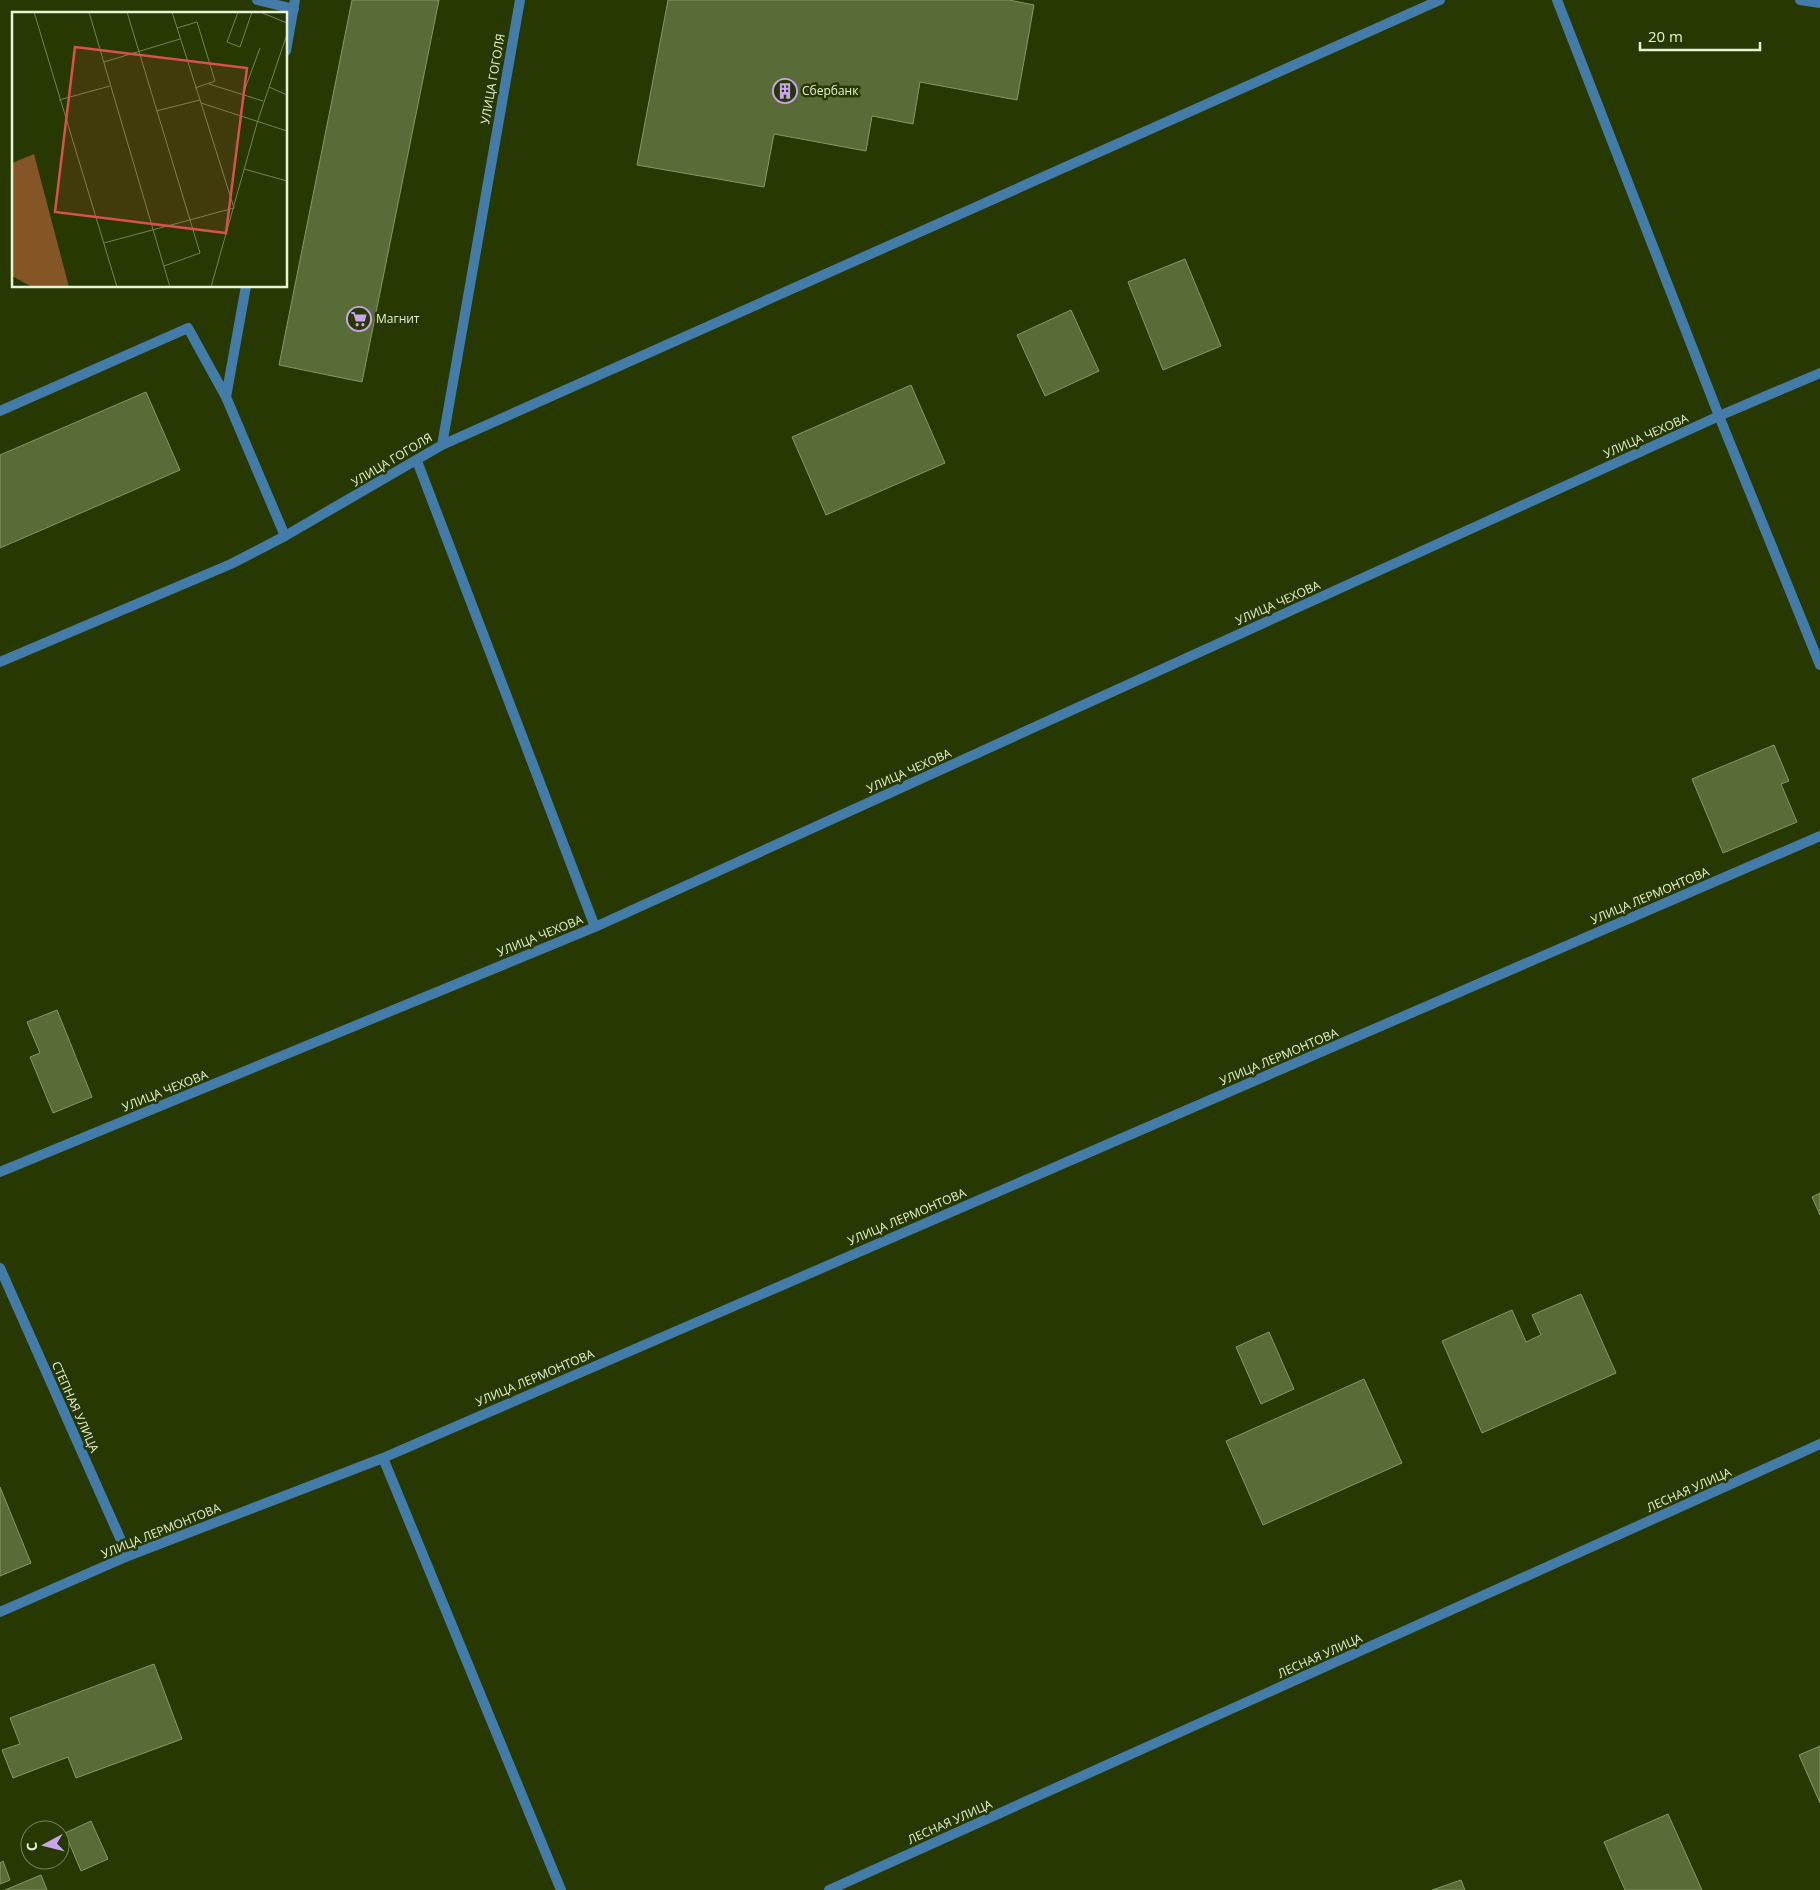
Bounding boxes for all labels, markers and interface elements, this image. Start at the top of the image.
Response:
inset map [12,12,288,288]
scale bar [1640,20,1760,52]
text: 20 m [1648,26,1683,46]
street label: УЛИЦА ГОГОЛЯ [476,32,509,126]
building icon: Сбербанк [772,78,798,104]
place label: Сбербанк [802,82,859,99]
supermarket icon: Магнит [346,306,372,332]
place label: Магнит [376,310,420,327]
street label: УЛИЦА ЧЕХОВА [1601,409,1691,462]
street label: УЛИЦА ГОГОЛЯ [348,429,435,490]
street label: УЛИЦА ЧЕХОВА [1233,576,1323,629]
street label: УЛИЦА ЧЕХОВА [864,744,954,797]
street label: УЛИЦА ЛЕРМОНТОВА [1588,863,1712,928]
street label: УЛИЦА ЧЕХОВА [494,910,586,960]
street label: УЛИЦА ЛЕРМОНТОВА [1217,1024,1341,1089]
street label: УЛИЦА ЧЕХОВА [119,1065,211,1115]
street label: УЛИЦА ЛЕРМОНТОВА [845,1184,969,1249]
street label: УЛИЦА ЛЕРМОНТОВА [473,1345,597,1410]
street label: СТЕПНАЯ УЛИЦА [48,1359,103,1455]
street label: ЛЕСНАЯ УЛИЦА [1644,1463,1734,1516]
street label: УЛИЦА ЛЕРМОНТОВА [99,1499,223,1562]
street label: ЛЕСНАЯ УЛИЦА [1275,1629,1365,1682]
street label: ЛЕСНАЯ УЛИЦА [905,1795,995,1848]
north arrow [20,1820,70,1870]
text: С [22,1841,42,1852]

